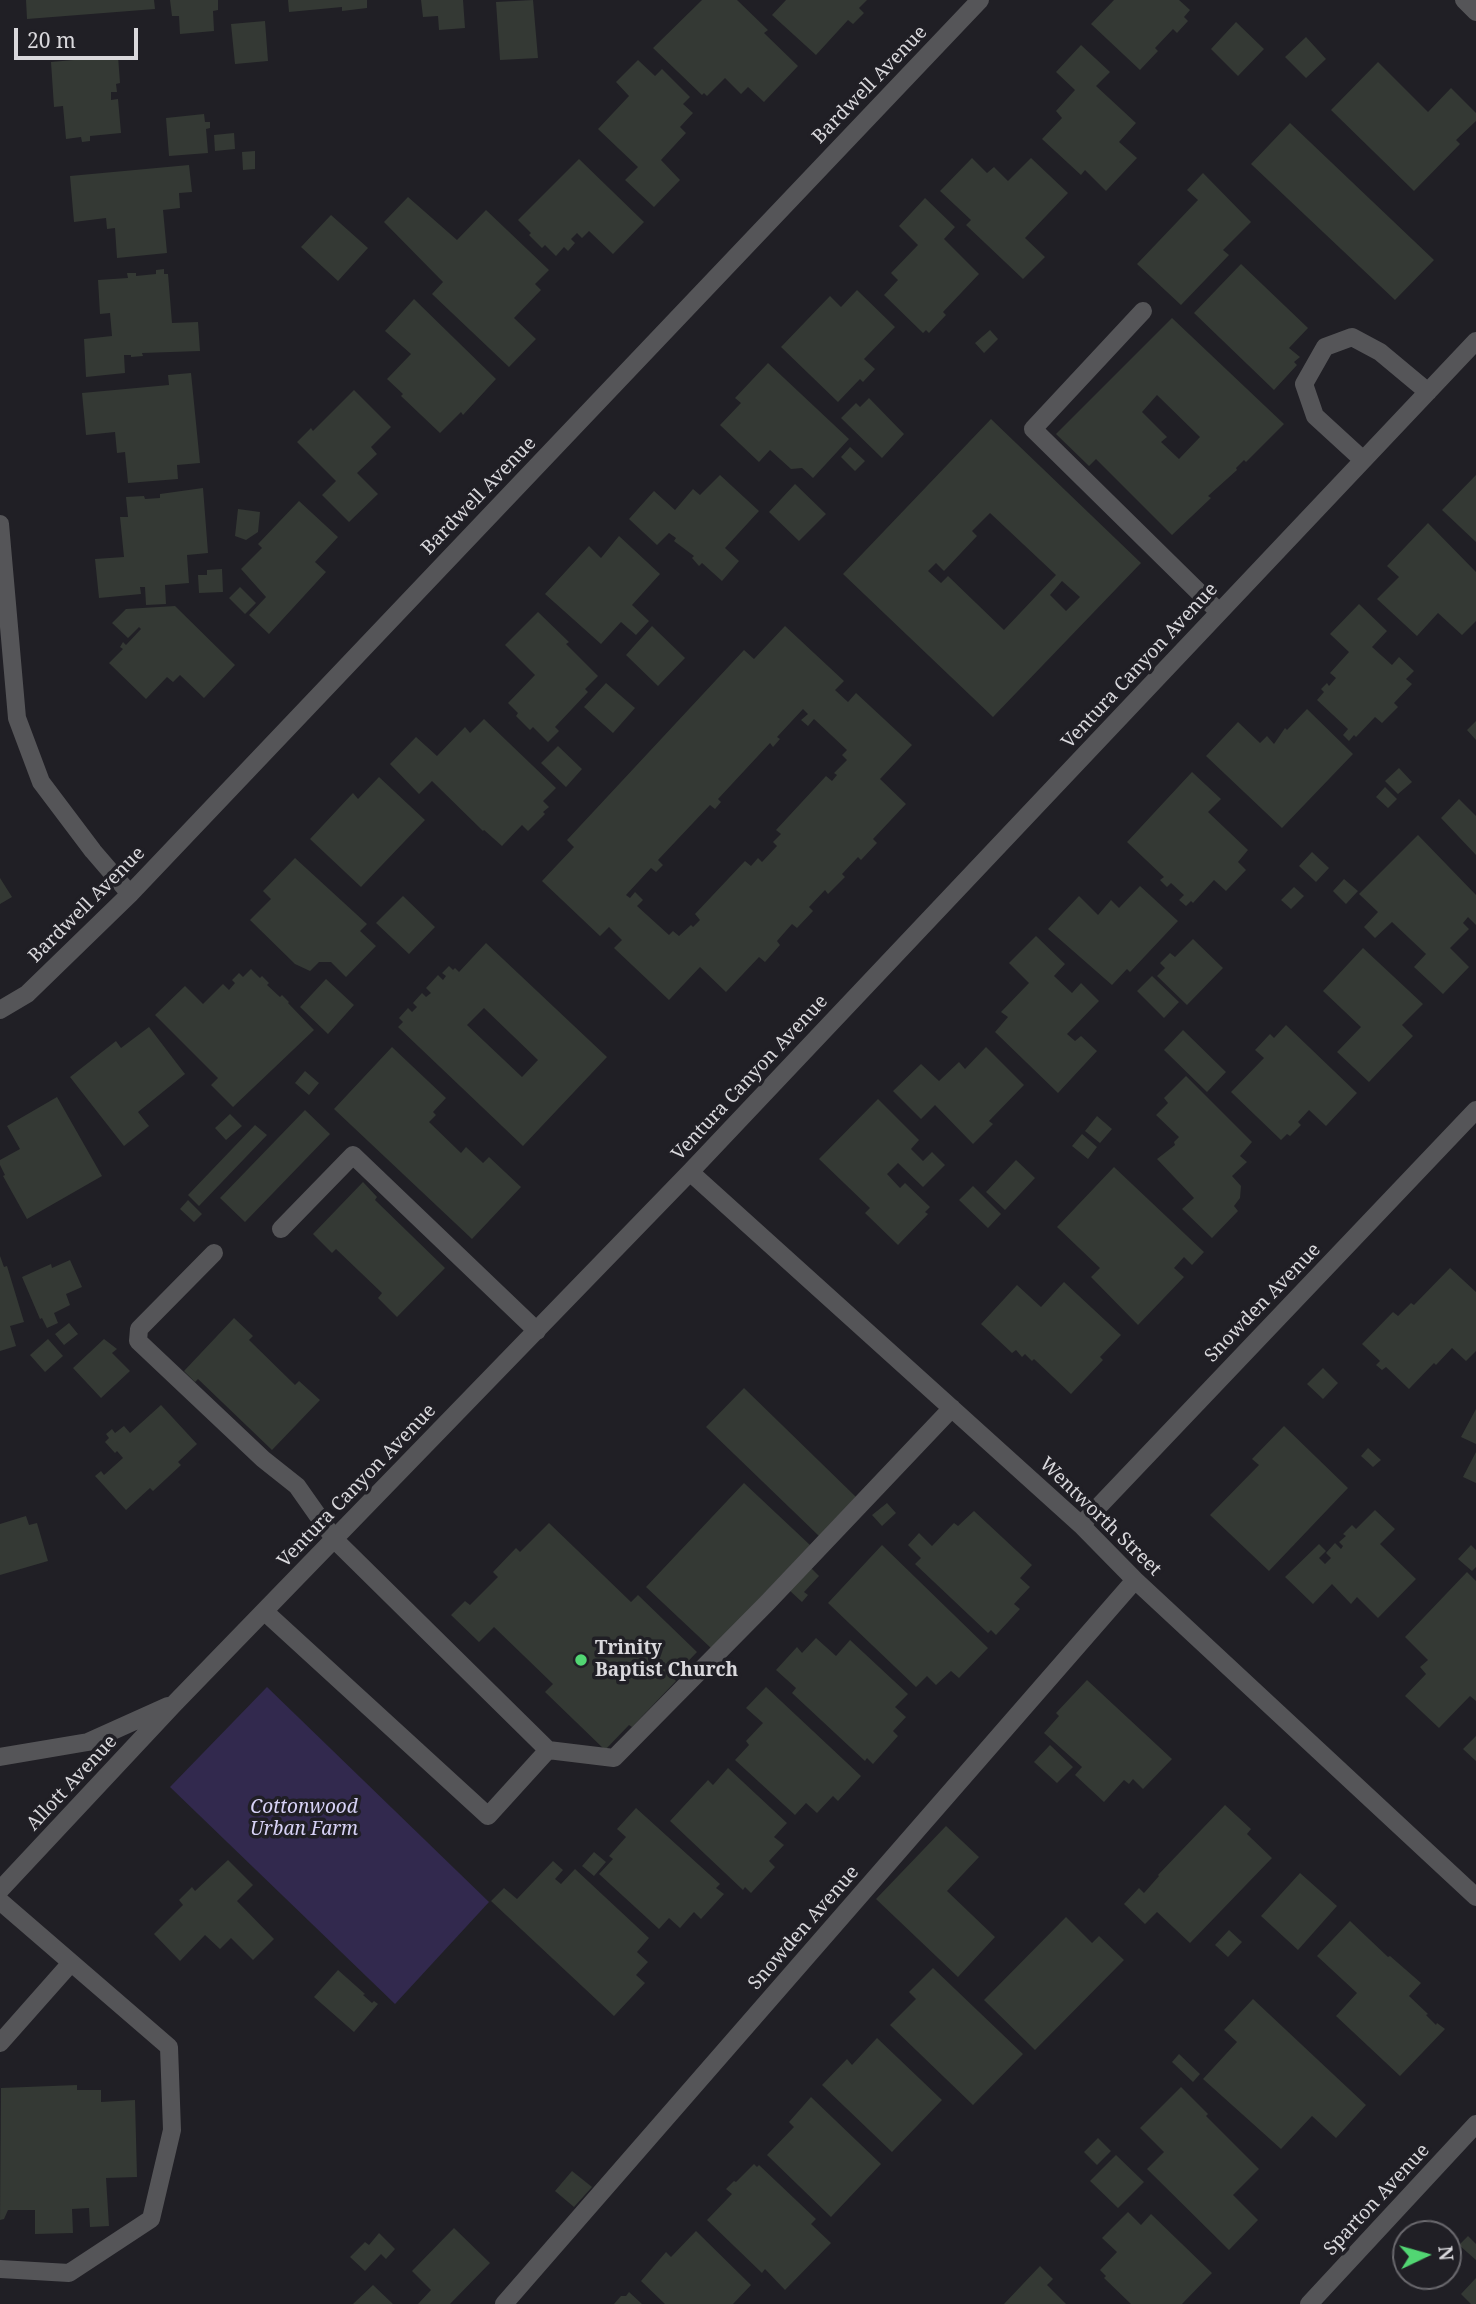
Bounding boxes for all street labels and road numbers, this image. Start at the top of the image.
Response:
street label: Bardwell Avenue [808,21,932,149]
street label: Bardwell Avenue [417,432,541,560]
street label: Ventura Canyon Avenue [1057,578,1223,754]
street label: Bardwell Avenue [24,842,150,968]
street label: Ventura Canyon Avenue [667,990,833,1166]
street label: Snowden Avenue [1200,1239,1326,1367]
street label: Ventura Canyon Avenue [273,1400,441,1572]
street label: Wentworth Street [1034,1453,1166,1581]
street label: Allott Avenue [22,1730,122,1836]
street label: Snowden Avenue [744,1861,864,1995]
street label: Sparton Avenue [1319,2139,1435,2261]

